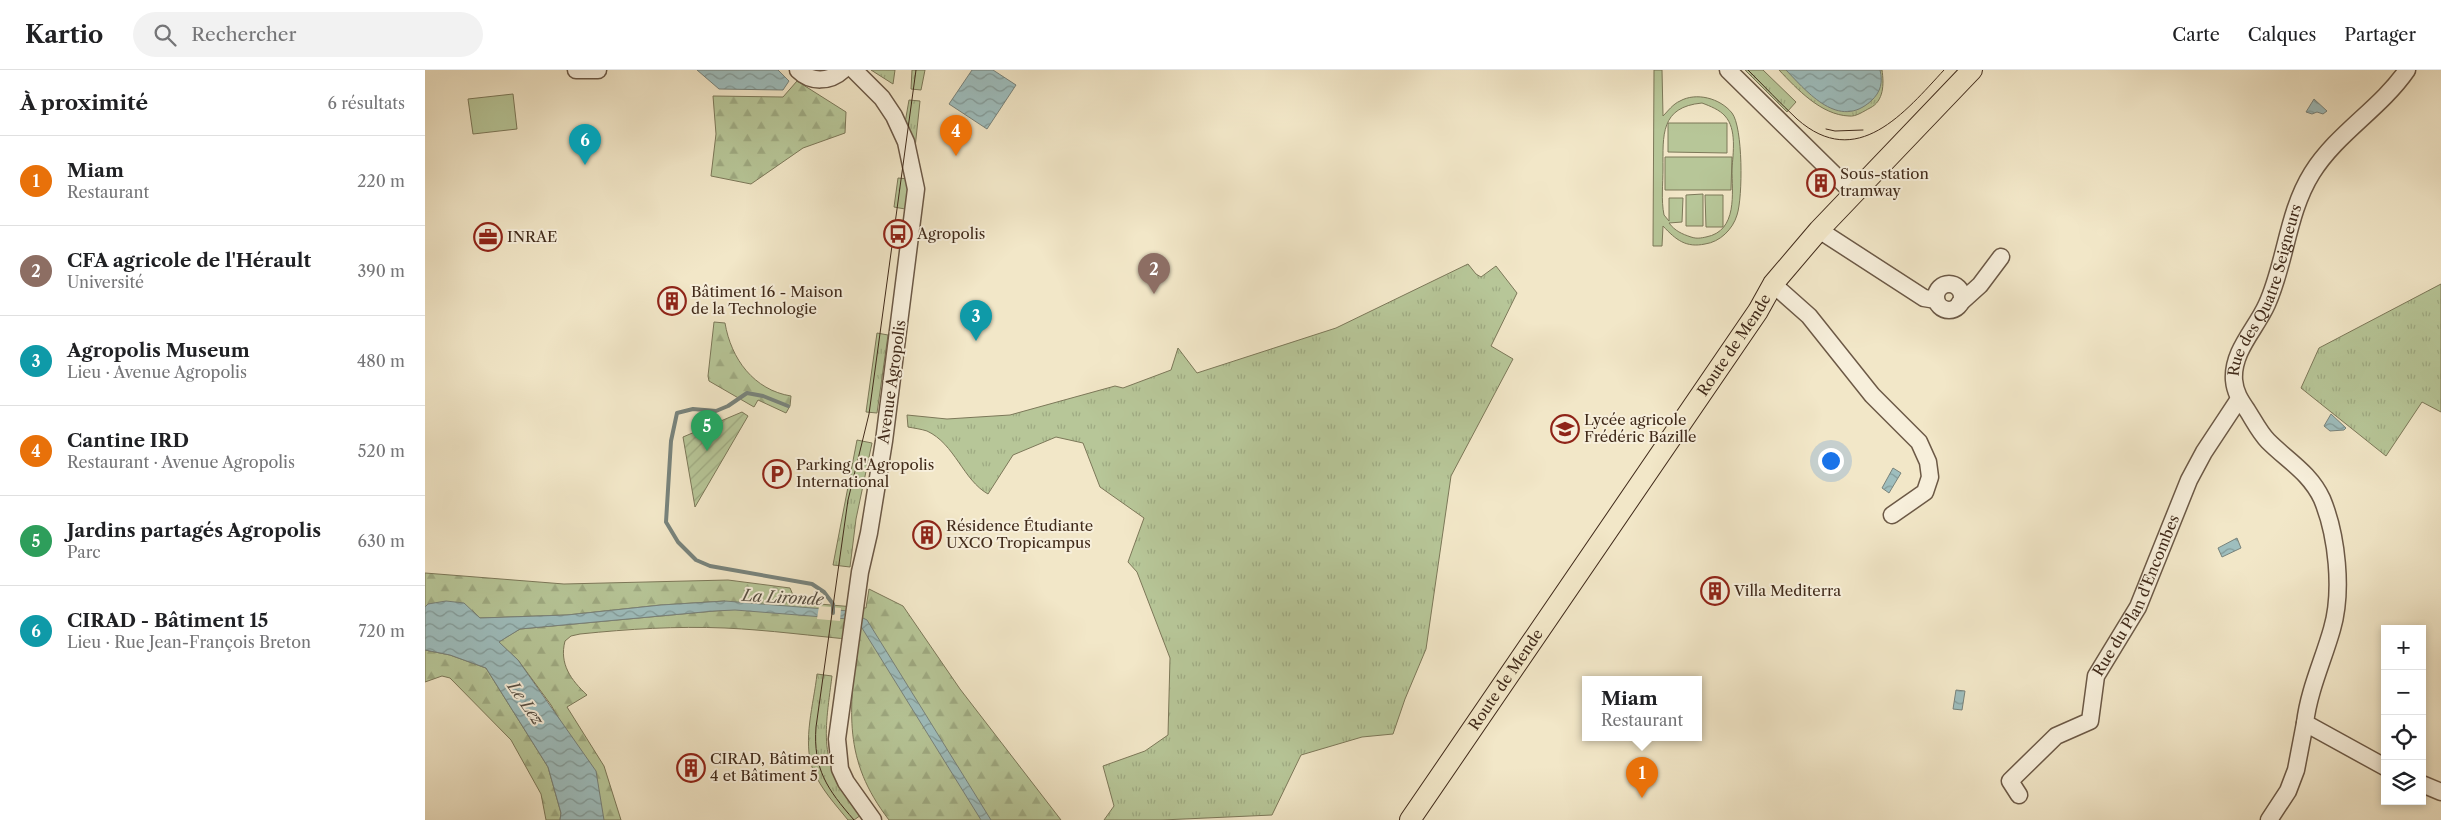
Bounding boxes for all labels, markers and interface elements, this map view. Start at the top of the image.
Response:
search box [133,12,483,57]
text: Kartio [25,20,103,49]
icon: search [151,21,179,49]
text: Rechercher [191,23,296,46]
text: Carte [2172,24,2220,46]
text: Calques [2248,24,2316,46]
text: Partager [2344,24,2416,46]
text: À proximité [20,90,148,115]
text: 6 résultats [328,93,405,113]
pin: 4 [940,115,972,156]
pin: 6 [569,124,601,165]
text: Miam [67,159,124,182]
place label: Sous-station tramway [1840,164,1930,200]
building icon: Sous-station tramway [1806,168,1836,198]
text: 1 [32,171,40,191]
text: 220 m [357,171,405,191]
text: Restaurant [67,182,149,202]
street label: Rue des Quatre Seigneurs [2224,202,2305,377]
bus stop icon: Agropolis [883,219,913,249]
office icon: INRAE [473,222,503,252]
place label: Agropolis [916,224,985,243]
place label: INRAE [507,227,557,246]
text: CFA agricole de l'Hérault [67,249,311,272]
pin: 2 [1138,253,1170,294]
text: 2 [31,261,41,281]
text: 390 m [358,261,405,281]
text: Université [67,272,144,292]
place label: Bâtiment 16 - Maison de la Technologie [691,282,843,318]
building icon: Bâtiment 16 - Maison de la Technologie [657,286,687,316]
street label: Route de Mende [1693,291,1775,399]
pin: 3 [960,300,992,341]
street label: Avenue Agropolis [873,319,910,446]
text: Agropolis Museum [67,339,250,362]
text: 3 [31,351,41,371]
text: 480 m [357,351,405,371]
text: Lieu · Avenue Agropolis [67,362,247,382]
pin: 5 [691,410,723,451]
place label: Lycée agricole Frédéric Bazille [1584,410,1697,446]
school or university icon: Lycée agricole Frédéric Bazille [1550,414,1580,444]
text: Cantine IRD [67,429,189,452]
text: 4 [31,441,41,461]
text: 520 m [358,441,405,461]
your location [1818,448,1844,474]
text: Restaurant · Avenue Agropolis [67,452,295,472]
place label: Parking d'Agropolis International [796,455,934,491]
parking icon: Parking d'Agropolis International [762,459,792,489]
street label: Rue du Plan d'Encombes [2088,512,2183,679]
place label: Résidence Étudiante UXCO Tropicampus [946,516,1093,552]
text: Jardins partagés Agropolis [67,519,321,542]
building icon: Résidence Étudiante UXCO Tropicampus [912,520,942,550]
text: 5 [32,531,40,551]
text: 630 m [358,531,405,551]
text: Parc [67,542,101,562]
building icon: Villa Mediterra [1700,576,1730,606]
place label: Villa Mediterra [1733,581,1841,600]
water label: La Lironde [740,585,825,609]
text: CIRAD - Bâtiment 15 [67,609,268,632]
text: 6 [31,621,41,641]
text: 720 m [359,621,405,641]
street label: Route de Mende [1464,625,1547,734]
map controls [2381,625,2426,805]
button: + [2381,625,2426,670]
text: Lieu · Rue Jean-François Breton [67,632,311,652]
button: − [2381,670,2426,715]
water label: Le Lez [503,676,549,730]
popup [1582,676,1702,741]
text: Miam [1601,687,1658,710]
text: Restaurant [1601,710,1683,730]
button: locate [2381,715,2426,760]
place label: CIRAD, Bâtiment 4 et Bâtiment 5 [710,749,835,785]
building icon: CIRAD, Bâtiment 4 et Bâtiment 5 [676,753,706,783]
pin: 1 [1626,757,1658,798]
button: layers [2381,760,2426,805]

